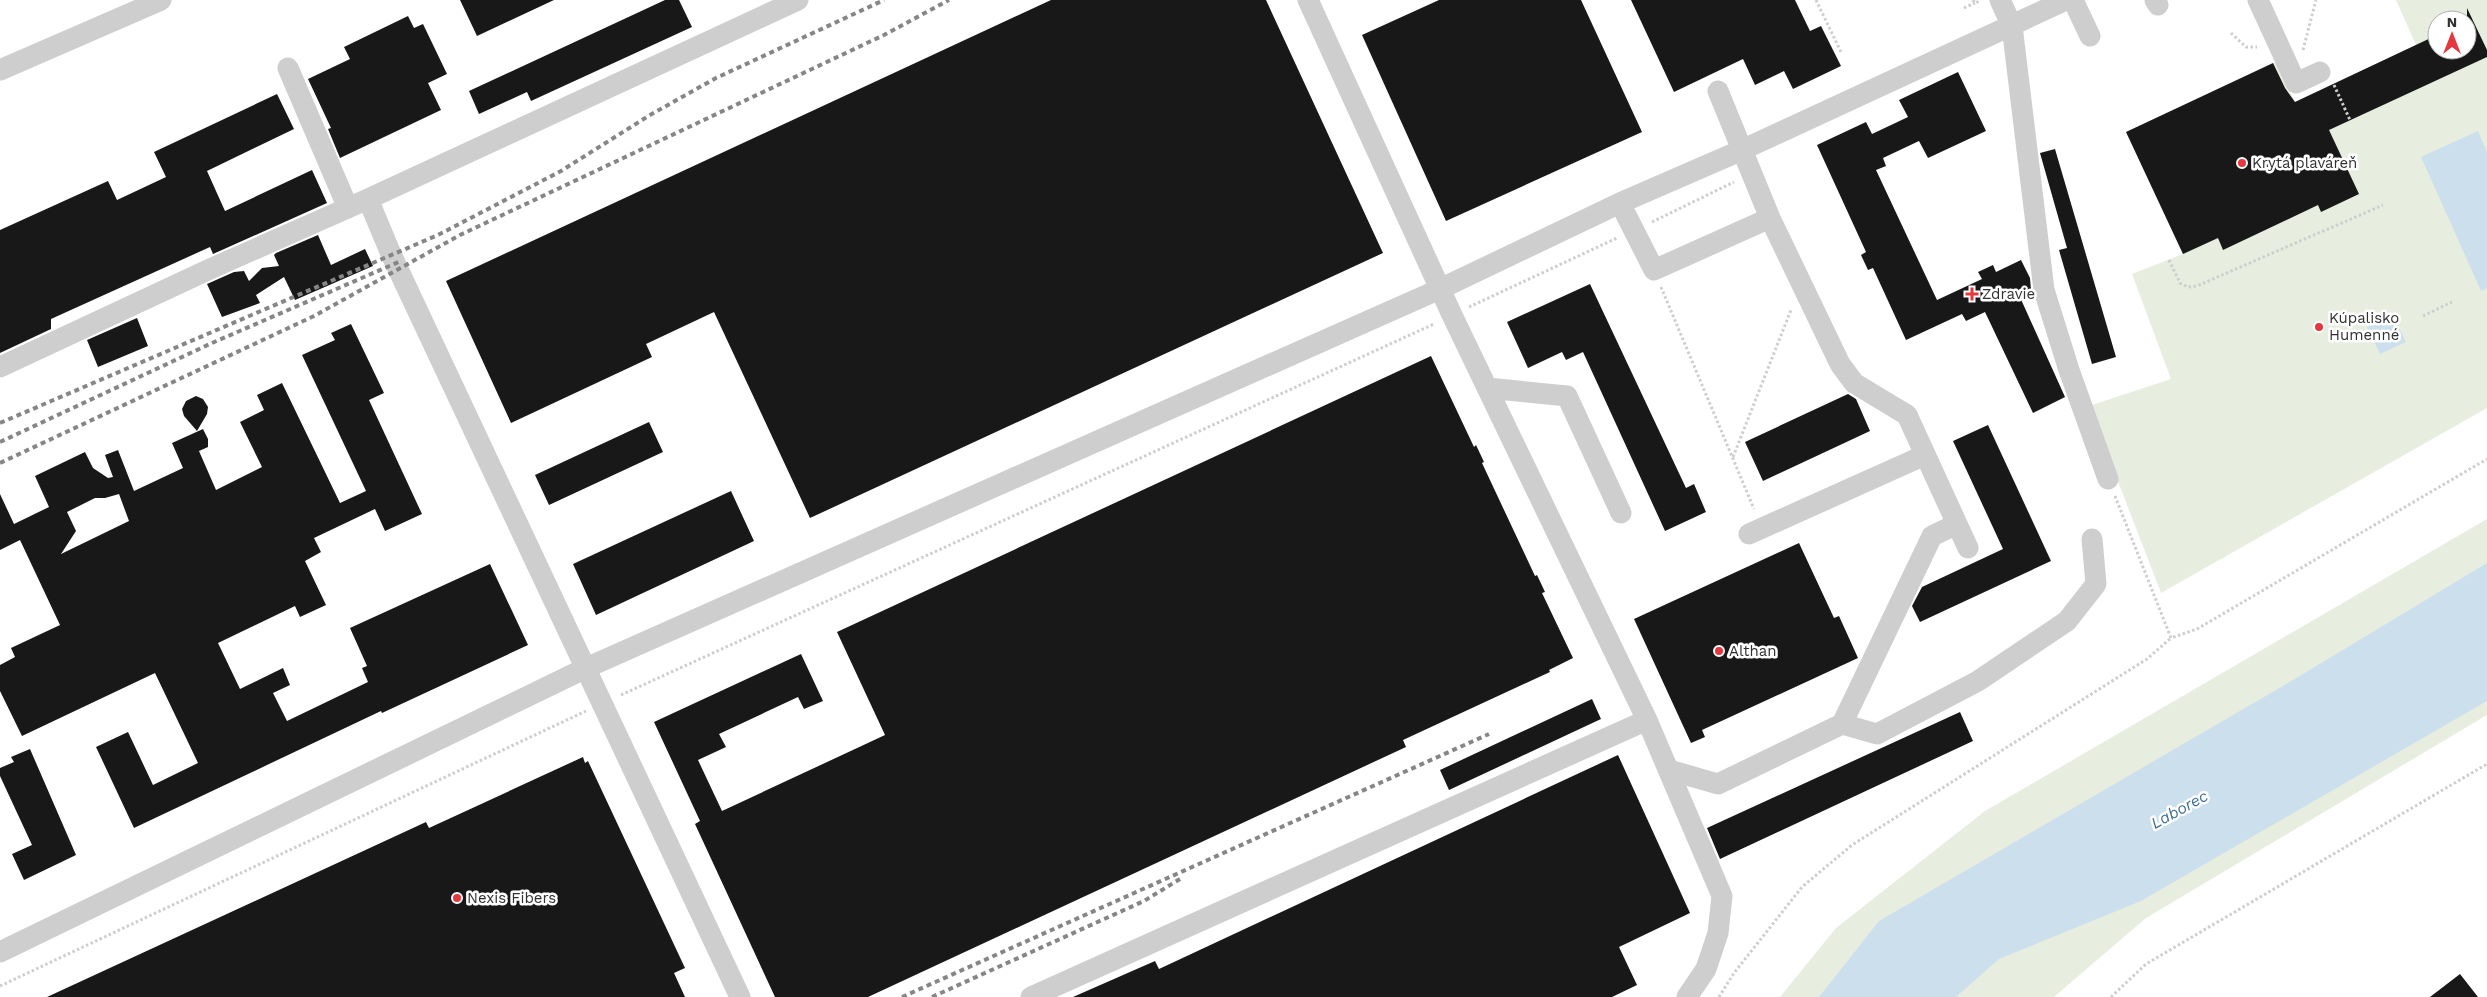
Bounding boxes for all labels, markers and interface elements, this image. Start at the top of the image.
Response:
north arrow [2427,10,2477,60]
text: N [2447,14,2457,30]
place label: Krytá plaváreň [2252,154,2357,172]
marker: Krytá plaváreň [2236,157,2248,169]
place label: Zdravie [1982,285,2035,303]
marker: Zdravie [1966,288,1978,300]
place label: Kúpalisko Humenné [2329,309,2399,344]
marker: Kúpalisko Humenné [2313,321,2325,333]
place label: Althan [1729,642,1777,660]
marker: Althan [1713,645,1725,657]
water label: Laborec [2148,786,2211,833]
place label: Nexis Fibers [467,889,556,907]
marker: Nexis Fibers [451,892,463,904]

